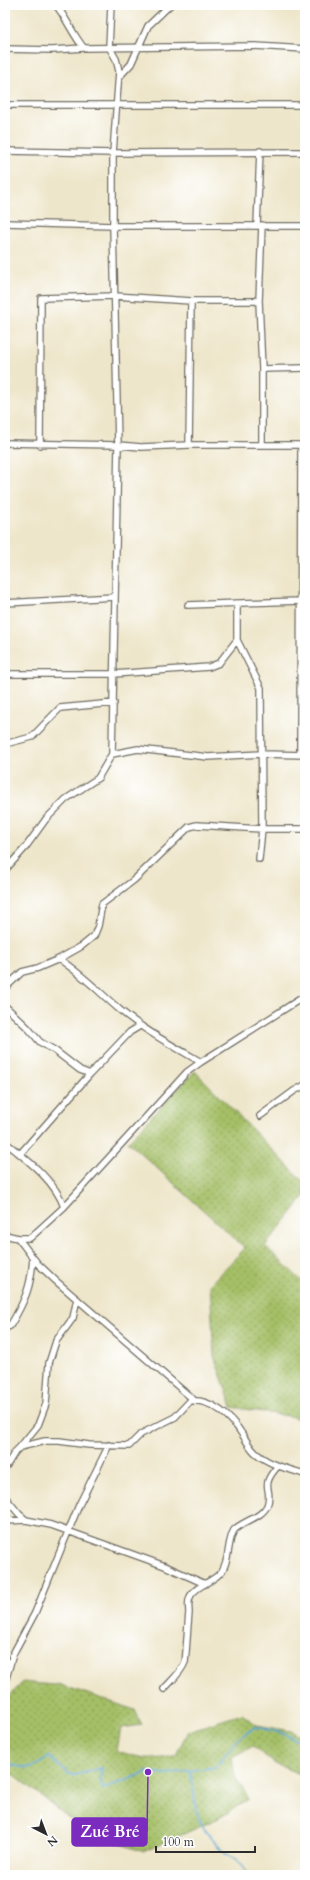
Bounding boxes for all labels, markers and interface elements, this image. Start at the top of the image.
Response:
north arrow [26,1814,66,1854]
callout: Zué Bré [72,1818,147,1846]
text: Zué Bré [80,1821,140,1843]
scale bar [156,1828,255,1854]
text: N [43,1832,61,1850]
text: 100 m [162,1834,195,1850]

